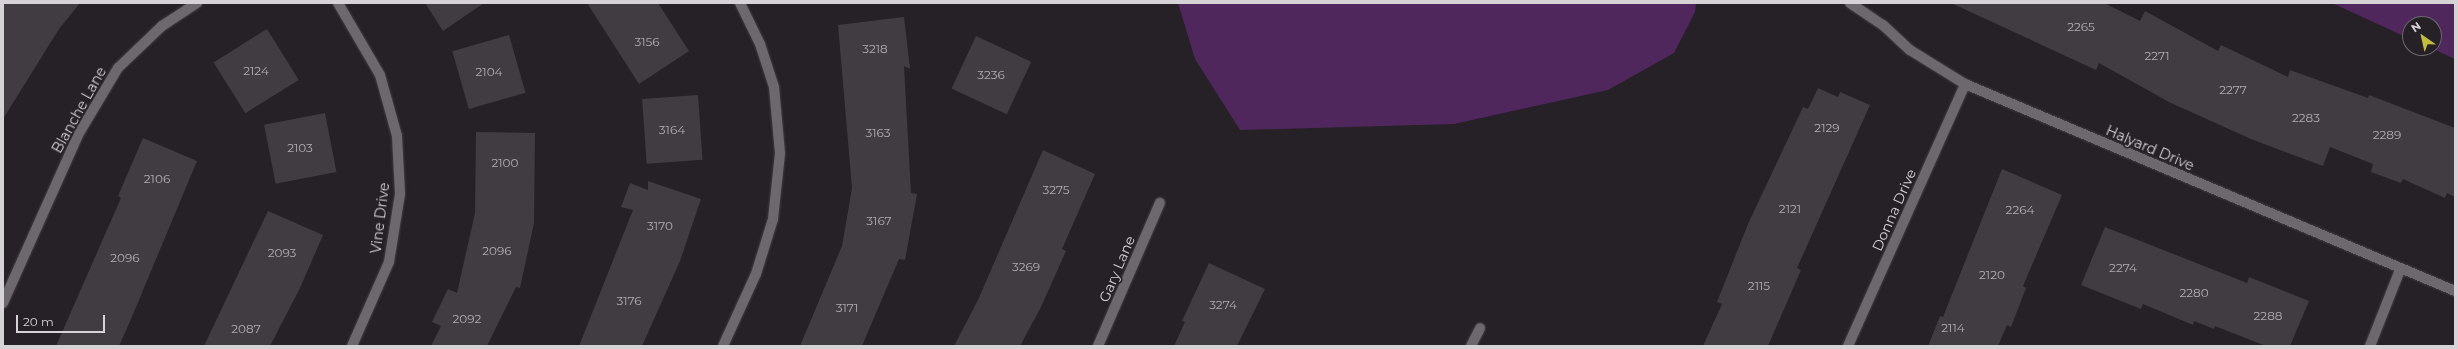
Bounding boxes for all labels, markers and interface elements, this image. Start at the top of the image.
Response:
north arrow [2402,16,2442,56]
text: N [2408,19,2423,35]
house number: 2265 [2067,20,2095,34]
house number: 3156 [634,35,660,49]
house number: 3218 [862,42,888,56]
house number: 2271 [2144,49,2170,63]
street label: Blanche Lane [48,64,110,156]
house number: 2124 [243,64,269,78]
house number: 2104 [475,65,503,79]
house number: 3236 [977,68,1005,82]
house number: 2277 [2219,83,2247,97]
house number: 2283 [2292,111,2320,125]
house number: 2129 [1814,121,1840,135]
street label: Halyard Drive [2103,122,2197,174]
house number: 3164 [659,123,685,137]
house number: 3163 [865,126,891,140]
house number: 2289 [2373,128,2401,142]
house number: 2103 [287,141,313,155]
house number: 2100 [491,156,519,170]
street label: Donna Drive [1868,166,1920,254]
house number: 2106 [144,172,170,186]
street label: Vine Drive [367,181,393,255]
house number: 3275 [1042,183,1070,197]
house number: 2121 [1779,202,1801,216]
house number: 2264 [2006,203,2034,217]
house number: 3167 [866,214,892,228]
house number: 3170 [647,219,673,233]
street label: Gary Lane [1096,233,1138,305]
house number: 2096 [482,244,512,258]
house number: 2093 [268,246,296,260]
house number: 2096 [110,251,140,265]
house number: 3269 [1012,260,1040,274]
house number: 2274 [2109,261,2137,275]
house number: 2120 [1979,268,2005,282]
house number: 2115 [1748,279,1770,293]
house number: 2280 [2179,286,2209,300]
house number: 3176 [616,294,642,308]
house number: 3274 [1209,298,1237,312]
house number: 3171 [836,301,858,315]
scale bar [18,307,107,333]
house number: 2288 [2254,309,2282,323]
house number: 2092 [453,312,481,326]
text: 20 m [23,314,54,329]
house number: 2114 [1941,321,1965,335]
house number: 2087 [231,322,261,336]

